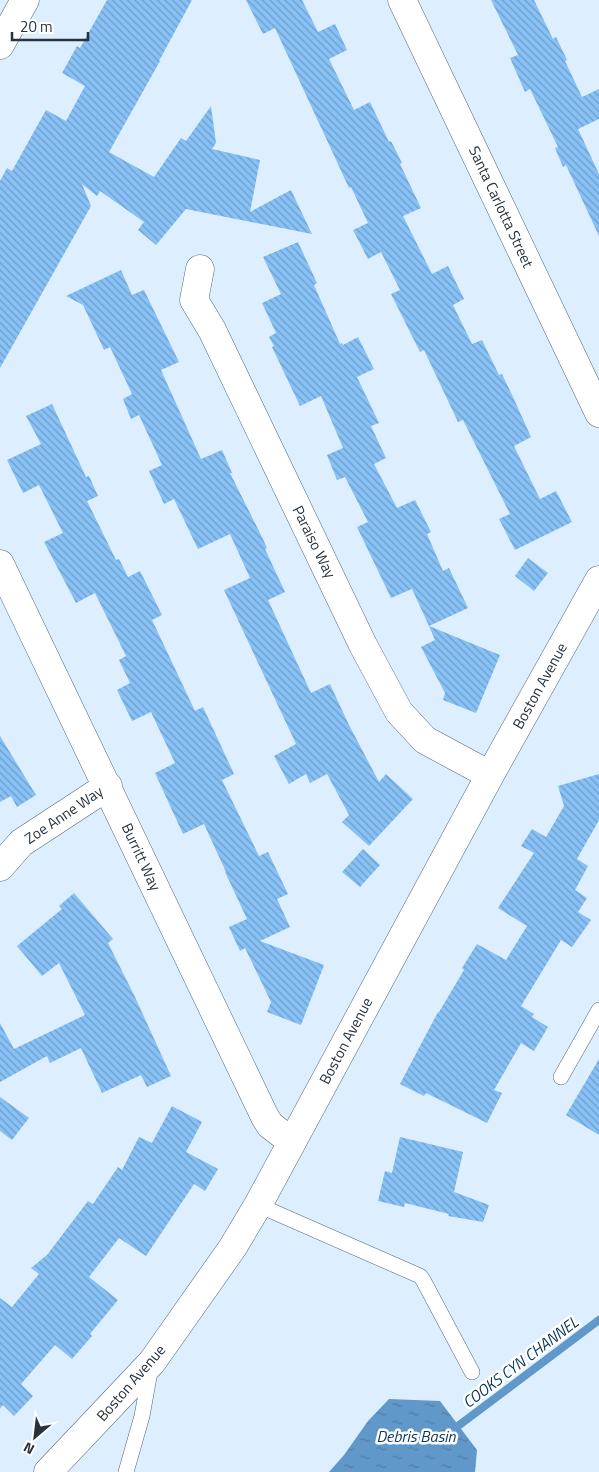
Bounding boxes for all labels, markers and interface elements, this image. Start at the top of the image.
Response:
scale bar [12,10,89,42]
text: 20 m [20,15,53,38]
street label: Santa Carlotta Street [463,142,540,272]
street label: Paraiso Way [287,502,342,582]
street label: Boston Avenue [506,638,573,733]
street label: Zoe Anne Way [20,780,108,849]
street label: Burritt Way [116,819,167,894]
street label: Boston Avenue [313,993,378,1088]
water label: COOKS CYN CHANNEL [457,1310,584,1414]
street label: Boston Avenue [91,1339,171,1426]
north arrow [10,1412,60,1462]
water label: Debris Basin [376,1424,457,1448]
text: N [19,1437,38,1460]

